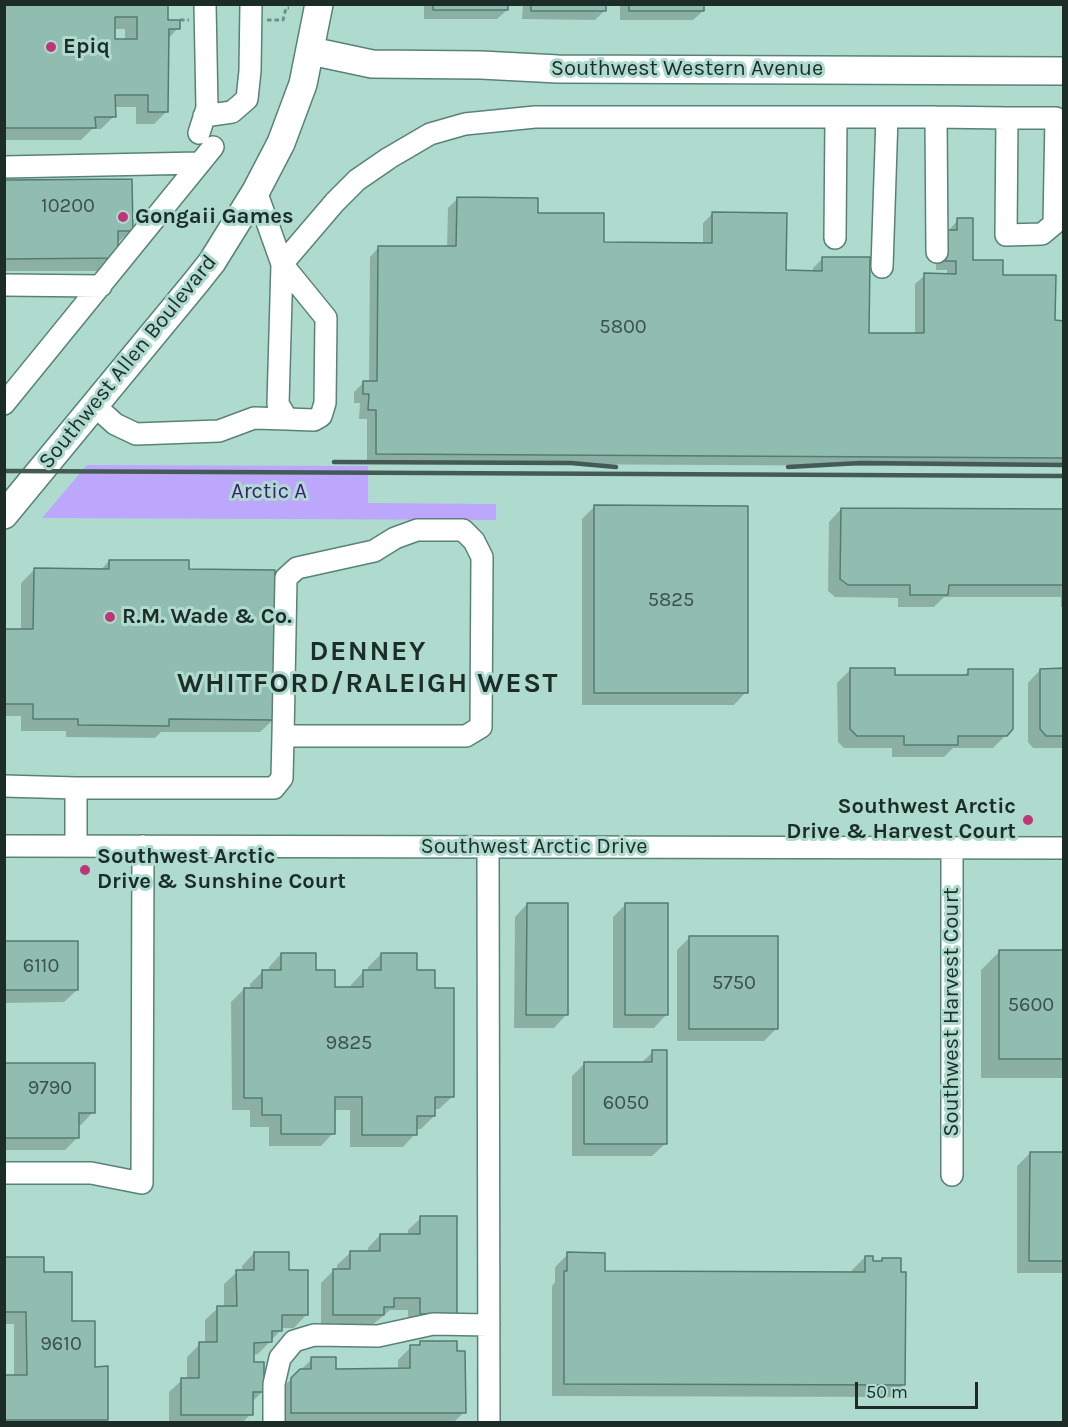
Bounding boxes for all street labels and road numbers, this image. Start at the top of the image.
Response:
street label: Southwest Western Avenue [551,56,823,82]
street label: Southwest Allen Boulevard [33,250,223,474]
street label: Southwest Arctic Drive [420,834,648,860]
street label: Southwest Harvest Court [939,887,965,1137]

